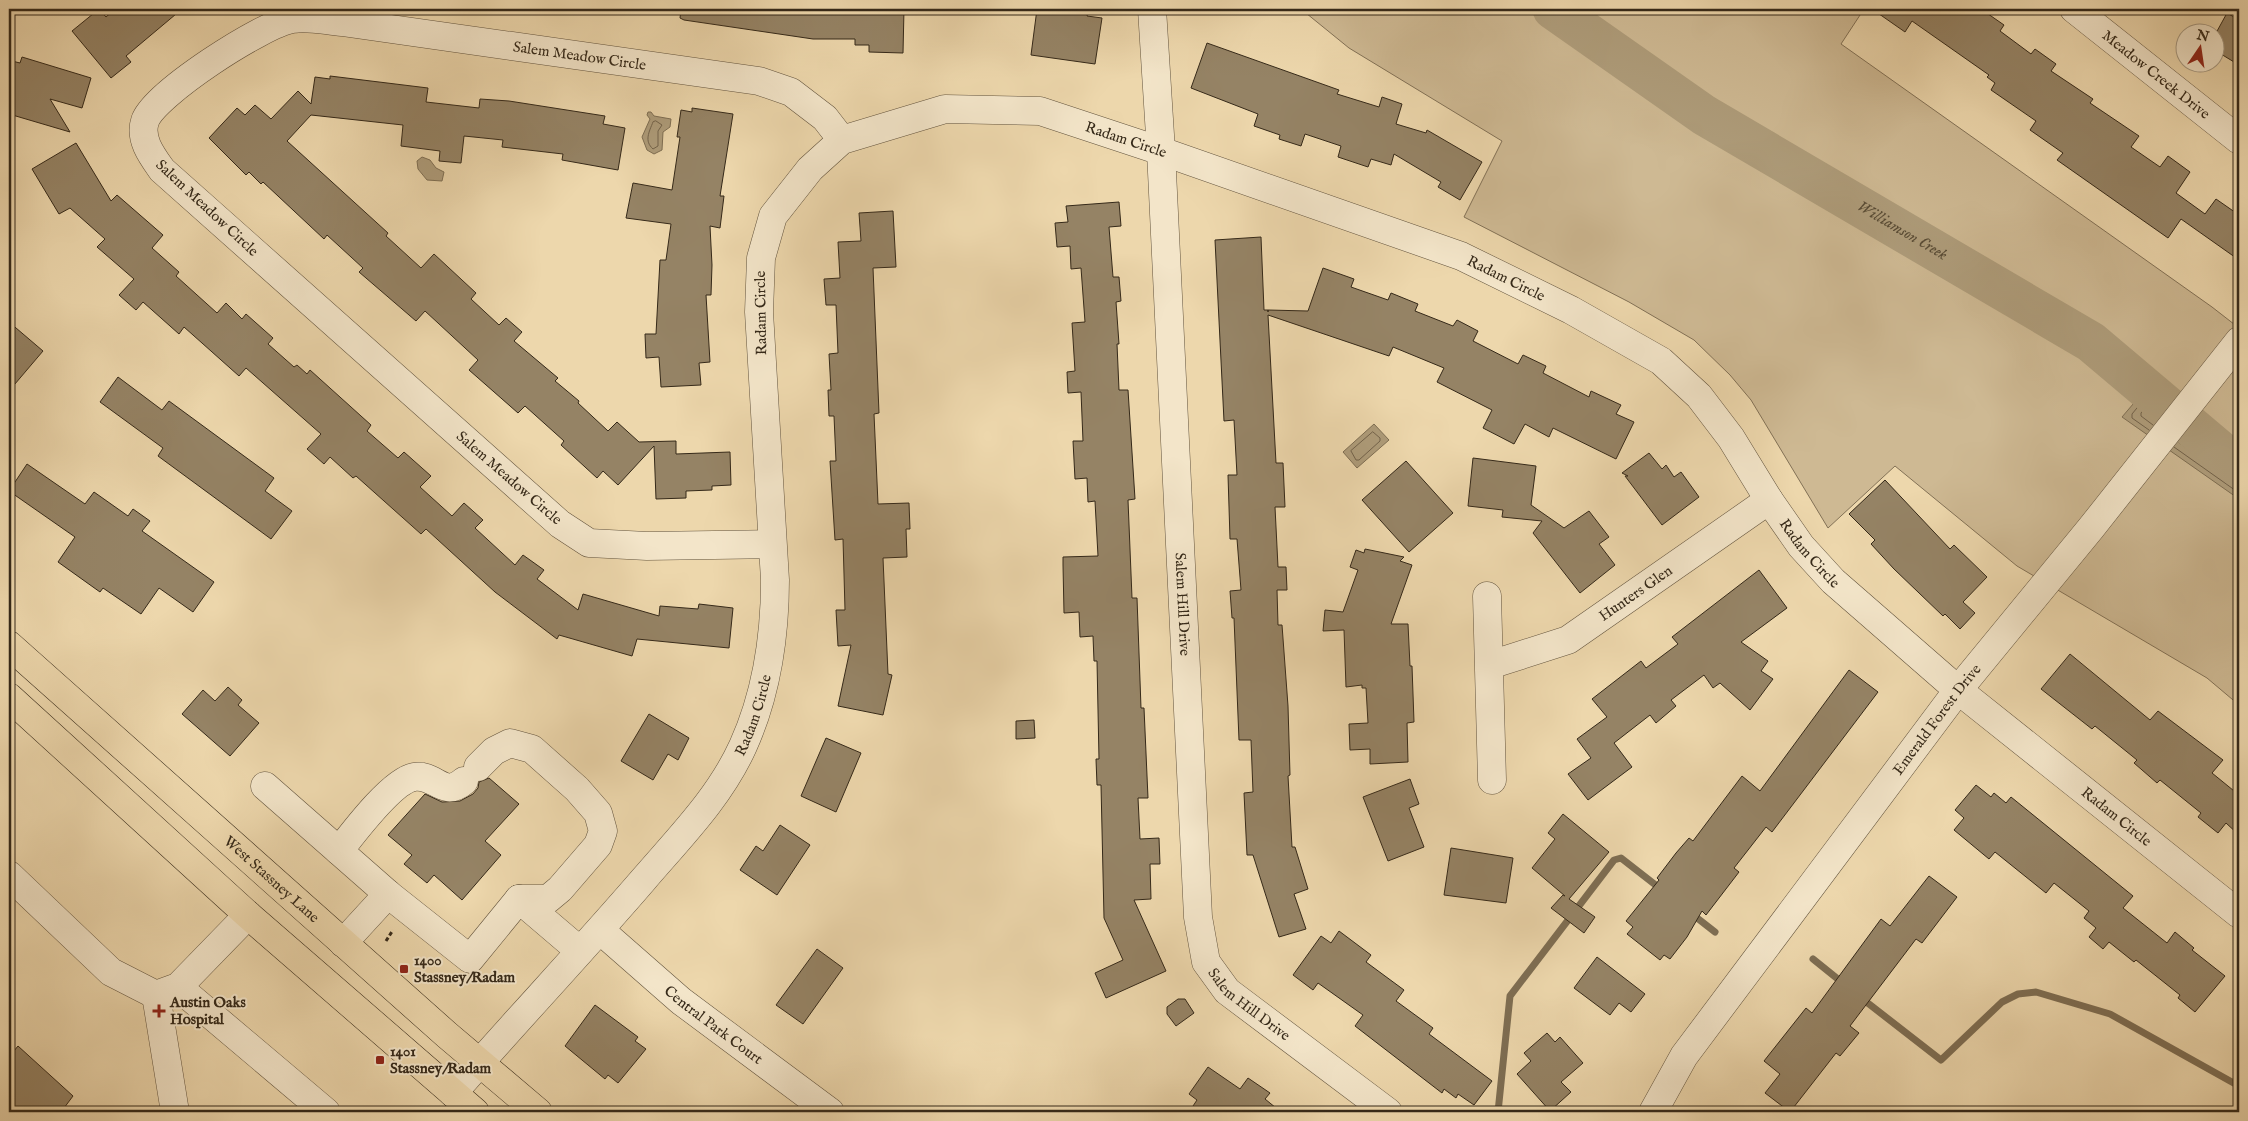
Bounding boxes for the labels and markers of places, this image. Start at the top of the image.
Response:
place label: 1400 Stassney/Radam [414,951,516,987]
marker: 1400 Stassney/Radam [398,963,410,975]
place label: Austin Oaks Hospital [169,993,247,1029]
marker: Austin Oaks Hospital [152,1004,166,1018]
place label: 1401 Stassney/Radam [390,1042,492,1078]
marker: 1401 Stassney/Radam [374,1054,386,1066]

